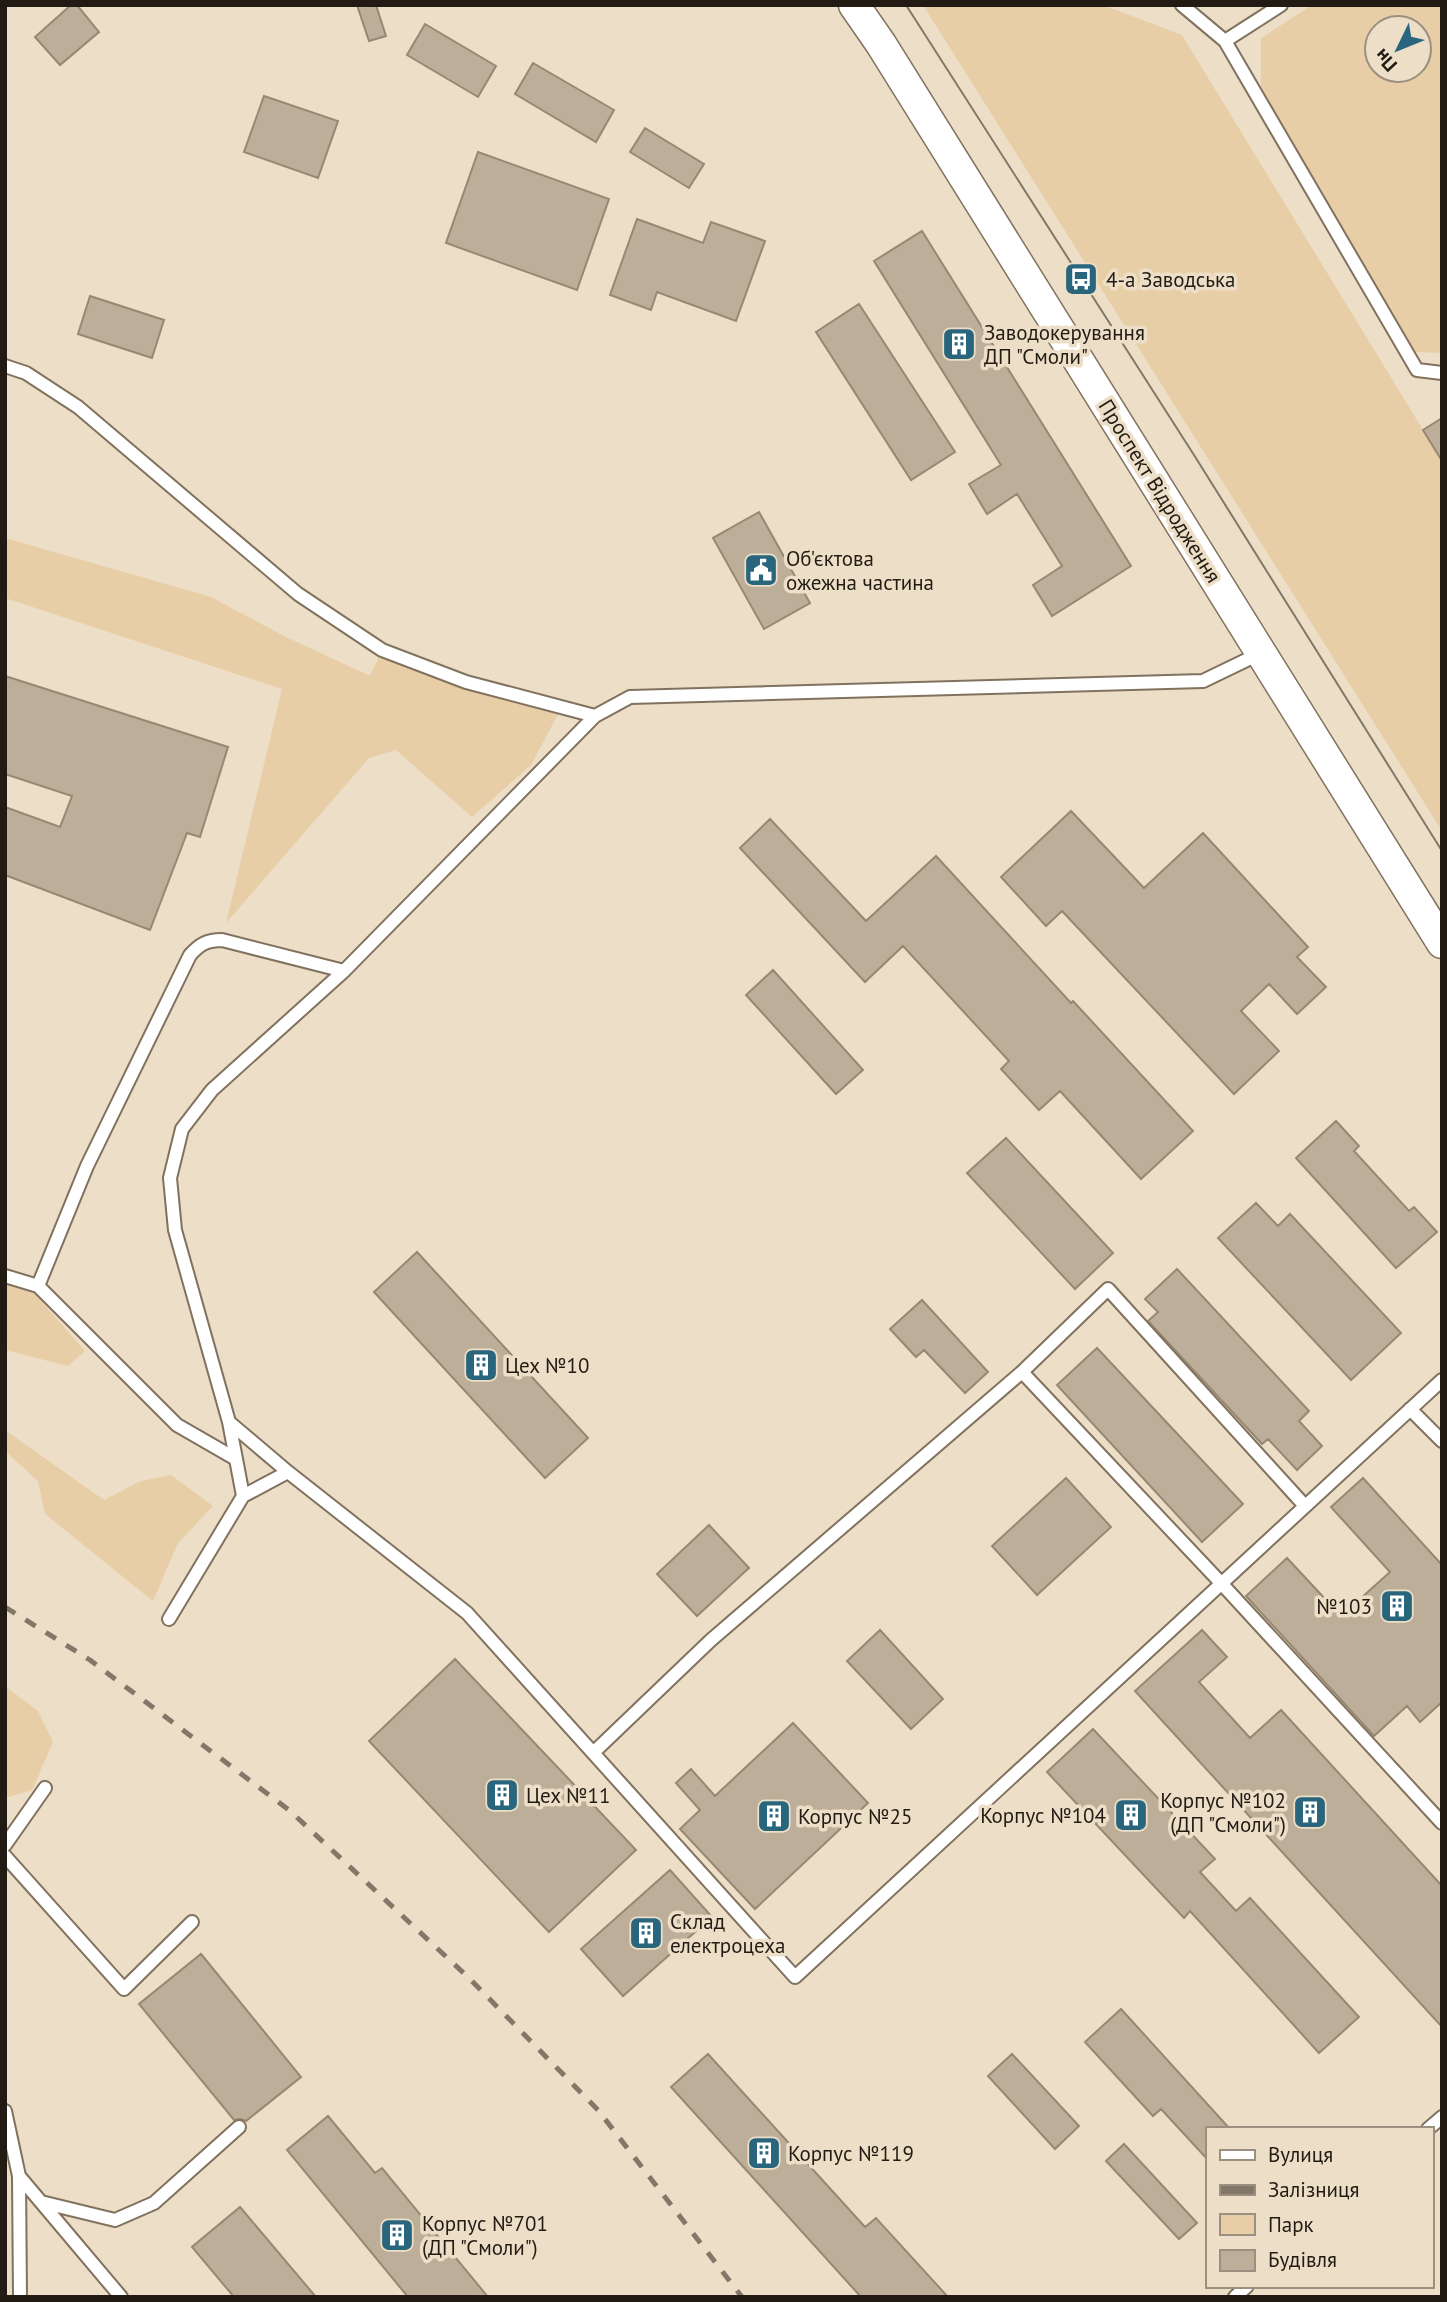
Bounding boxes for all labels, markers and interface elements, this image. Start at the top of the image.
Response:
north arrow [1363,14,1433,84]
text: Пн [1369,44,1402,77]
bus stop icon: 4-а Заводська [1062,260,1100,298]
place label: 4-а Заводська [1106,266,1235,293]
place label: Заводокерування ДП "Смоли" [984,319,1145,370]
building icon: Заводокерування ДП "Смоли" [940,325,978,363]
street label: Проспект Відродження [1093,394,1227,588]
place label: Об'єктова ожежна частина [786,545,934,596]
public building icon: Об'єктова ожежна частина [742,551,780,589]
building icon: Цех №10 [462,1346,500,1384]
place label: Цех №10 [505,1352,589,1379]
building icon: №103 [1378,1587,1416,1625]
place label: №103 [1316,1593,1372,1620]
building icon: Цех №11 [483,1776,521,1814]
place label: Цех №11 [526,1782,610,1809]
place label: Корпус №102 (ДП "Смоли") [1160,1787,1286,1838]
building icon: Корпус №102 (ДП "Смоли") [1291,1793,1329,1831]
building icon: Корпус №104 [1112,1796,1150,1834]
building icon: Корпус №25 [755,1797,793,1835]
place label: Корпус №104 [980,1802,1106,1829]
place label: Корпус №25 [798,1803,912,1830]
place label: Склад електроцеха [670,1908,785,1959]
building icon: Склад електроцеха [627,1914,665,1952]
legend [1206,2127,1433,2288]
building icon: Корпус №119 [745,2134,783,2172]
place label: Корпус №119 [788,2140,914,2167]
text: Вулиця [1268,2141,1333,2168]
text: Залізниця [1268,2176,1360,2203]
place label: Корпус №701 (ДП "Смоли") [422,2210,548,2261]
text: Парк [1268,2211,1314,2238]
building icon: Корпус №701 (ДП "Смоли") [378,2216,416,2254]
text: Будівля [1268,2246,1337,2273]

